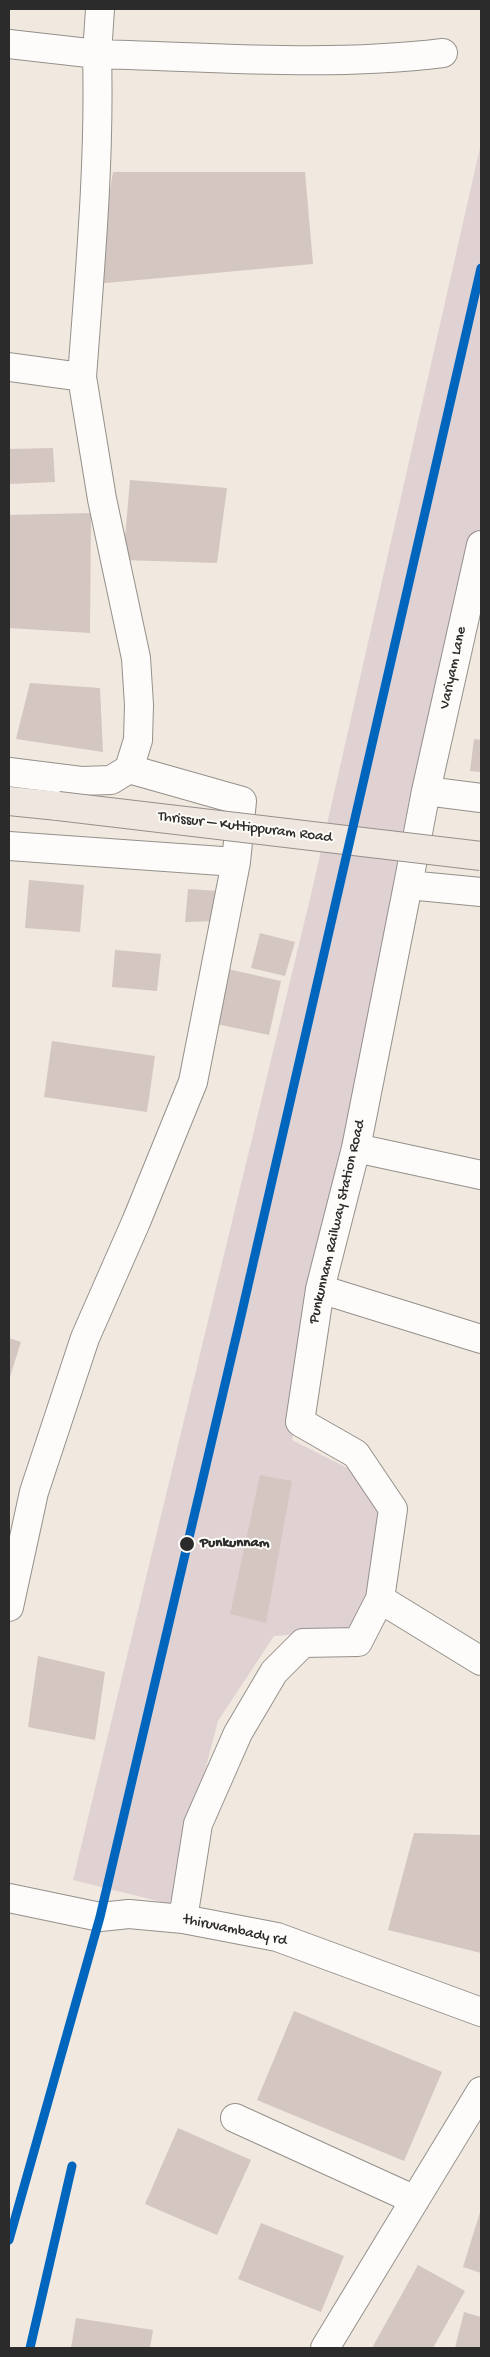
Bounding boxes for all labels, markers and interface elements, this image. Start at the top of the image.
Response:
street label: Variyam Lane [436,625,472,711]
street label: Thrissur – Kuttippuram Road [157,808,333,848]
street label: Punkunnam Railway Station Road [306,1118,370,1326]
marker: Punkunnam [178,1535,196,1553]
place label: Punkunnam [200,1535,269,1553]
street label: thiruvambady rd [182,1911,288,1951]

